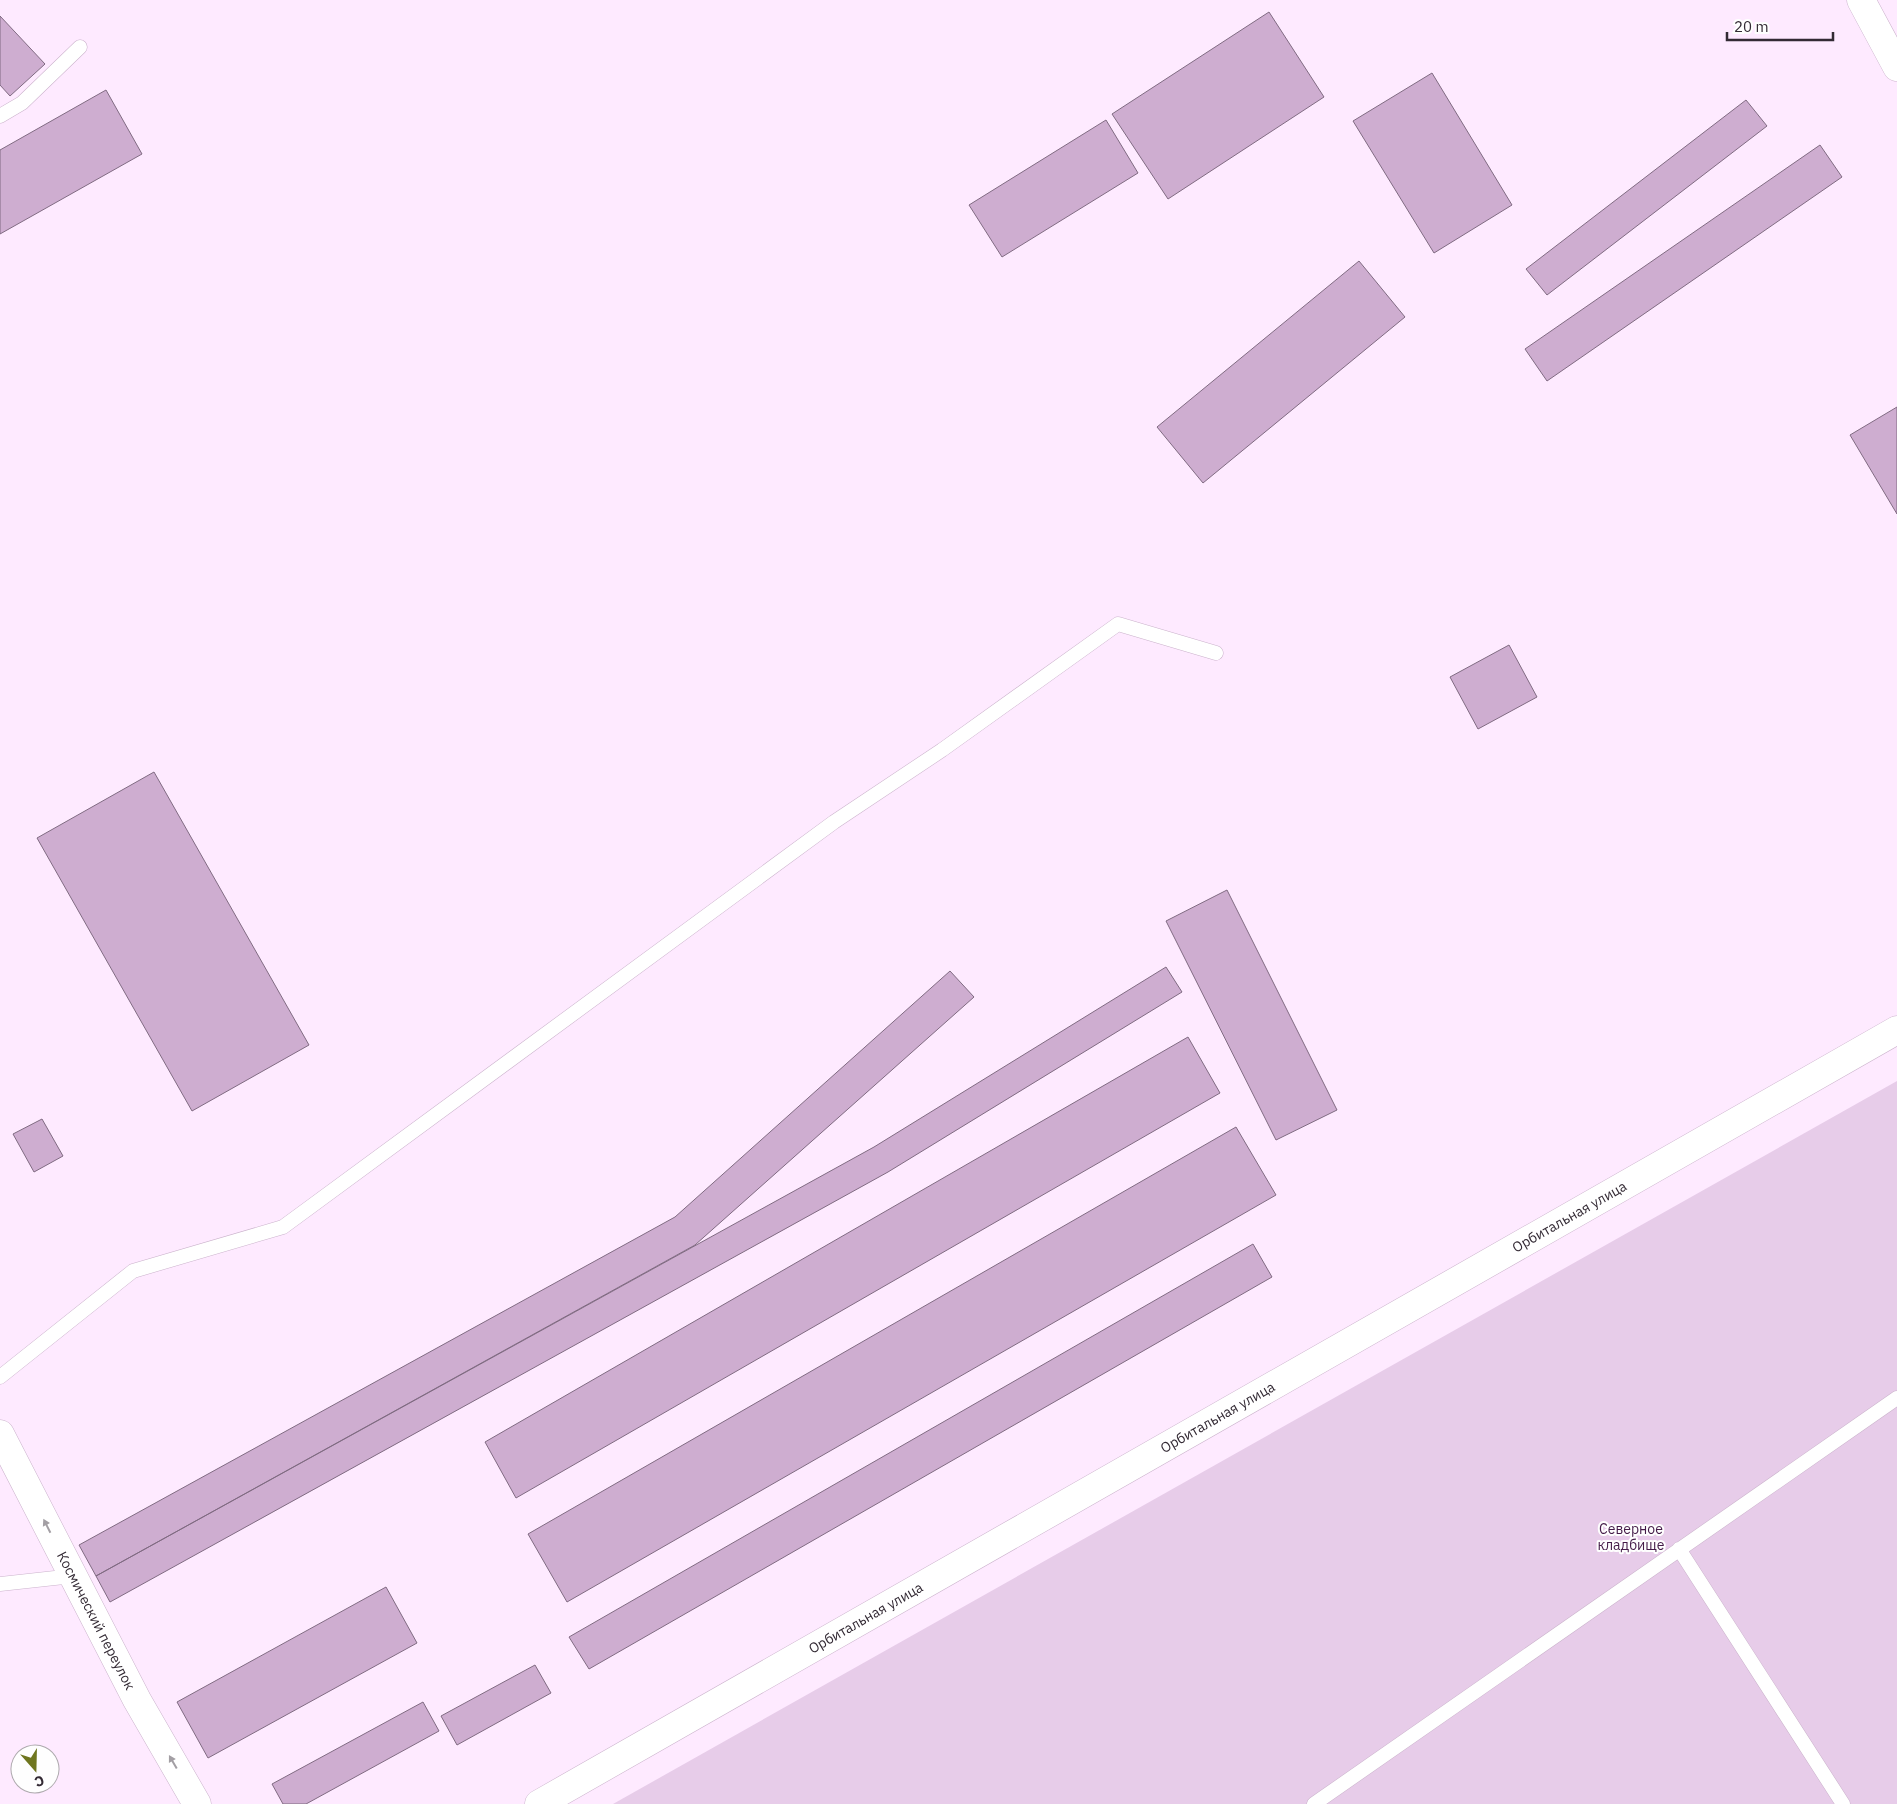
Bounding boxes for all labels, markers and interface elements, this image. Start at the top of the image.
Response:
scale bar [1727,10,1833,42]
text: 20 m [1734,17,1769,36]
street label: Орбитальная улица [1509,1177,1630,1256]
street label: Орбитальная улица [1157,1377,1278,1457]
one-way arrow [43,1519,51,1533]
park label: Северное кладбище [1597,1520,1665,1554]
street label: Космический переулок [53,1548,139,1693]
street label: Орбитальная улица [805,1578,927,1658]
north arrow [10,1744,60,1794]
one-way arrow [168,1755,177,1768]
text: С [32,1771,47,1791]

